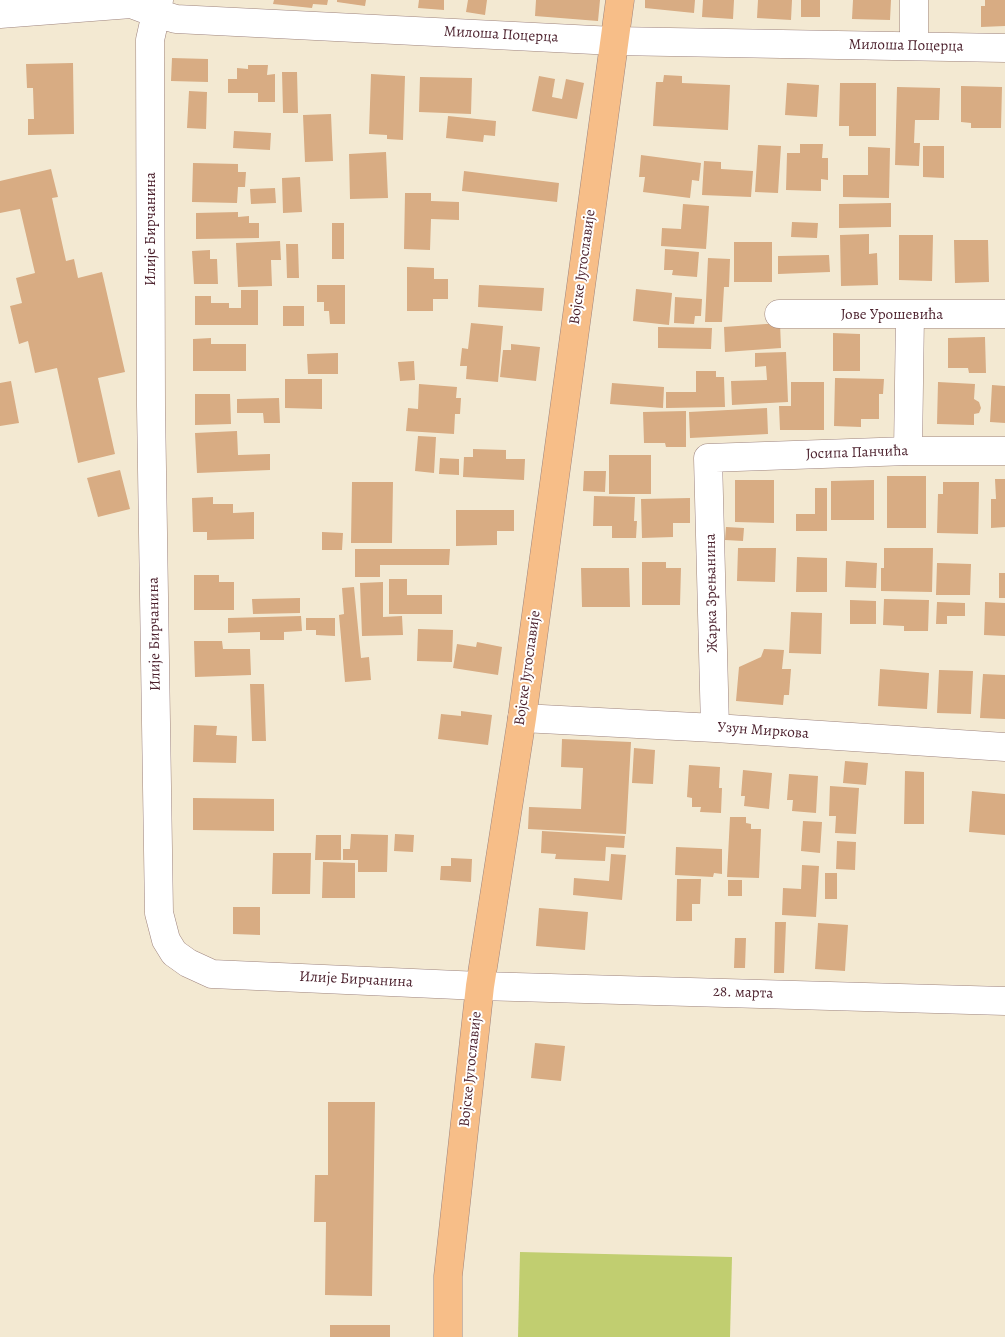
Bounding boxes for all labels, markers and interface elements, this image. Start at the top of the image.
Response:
street label: Милоша Поцерца [443,23,559,47]
street label: Милоша Поцерца [848,36,964,56]
street label: Илије Бирчанина [142,172,160,286]
street label: Војске Југославије [566,208,600,326]
street label: Јове Урошевића [841,306,943,324]
street label: Јосипа Панчића [805,442,909,464]
street label: Жарка Зрењанина [702,533,722,653]
street label: Илије Бирчанина [145,577,165,691]
street label: Војске Југославије [511,609,545,727]
street label: Узун Миркова [717,719,809,743]
street label: Илије Бирчанина [299,968,413,992]
street label: 28. марта [713,983,773,1003]
street label: Војске Југославије [456,1010,486,1128]

